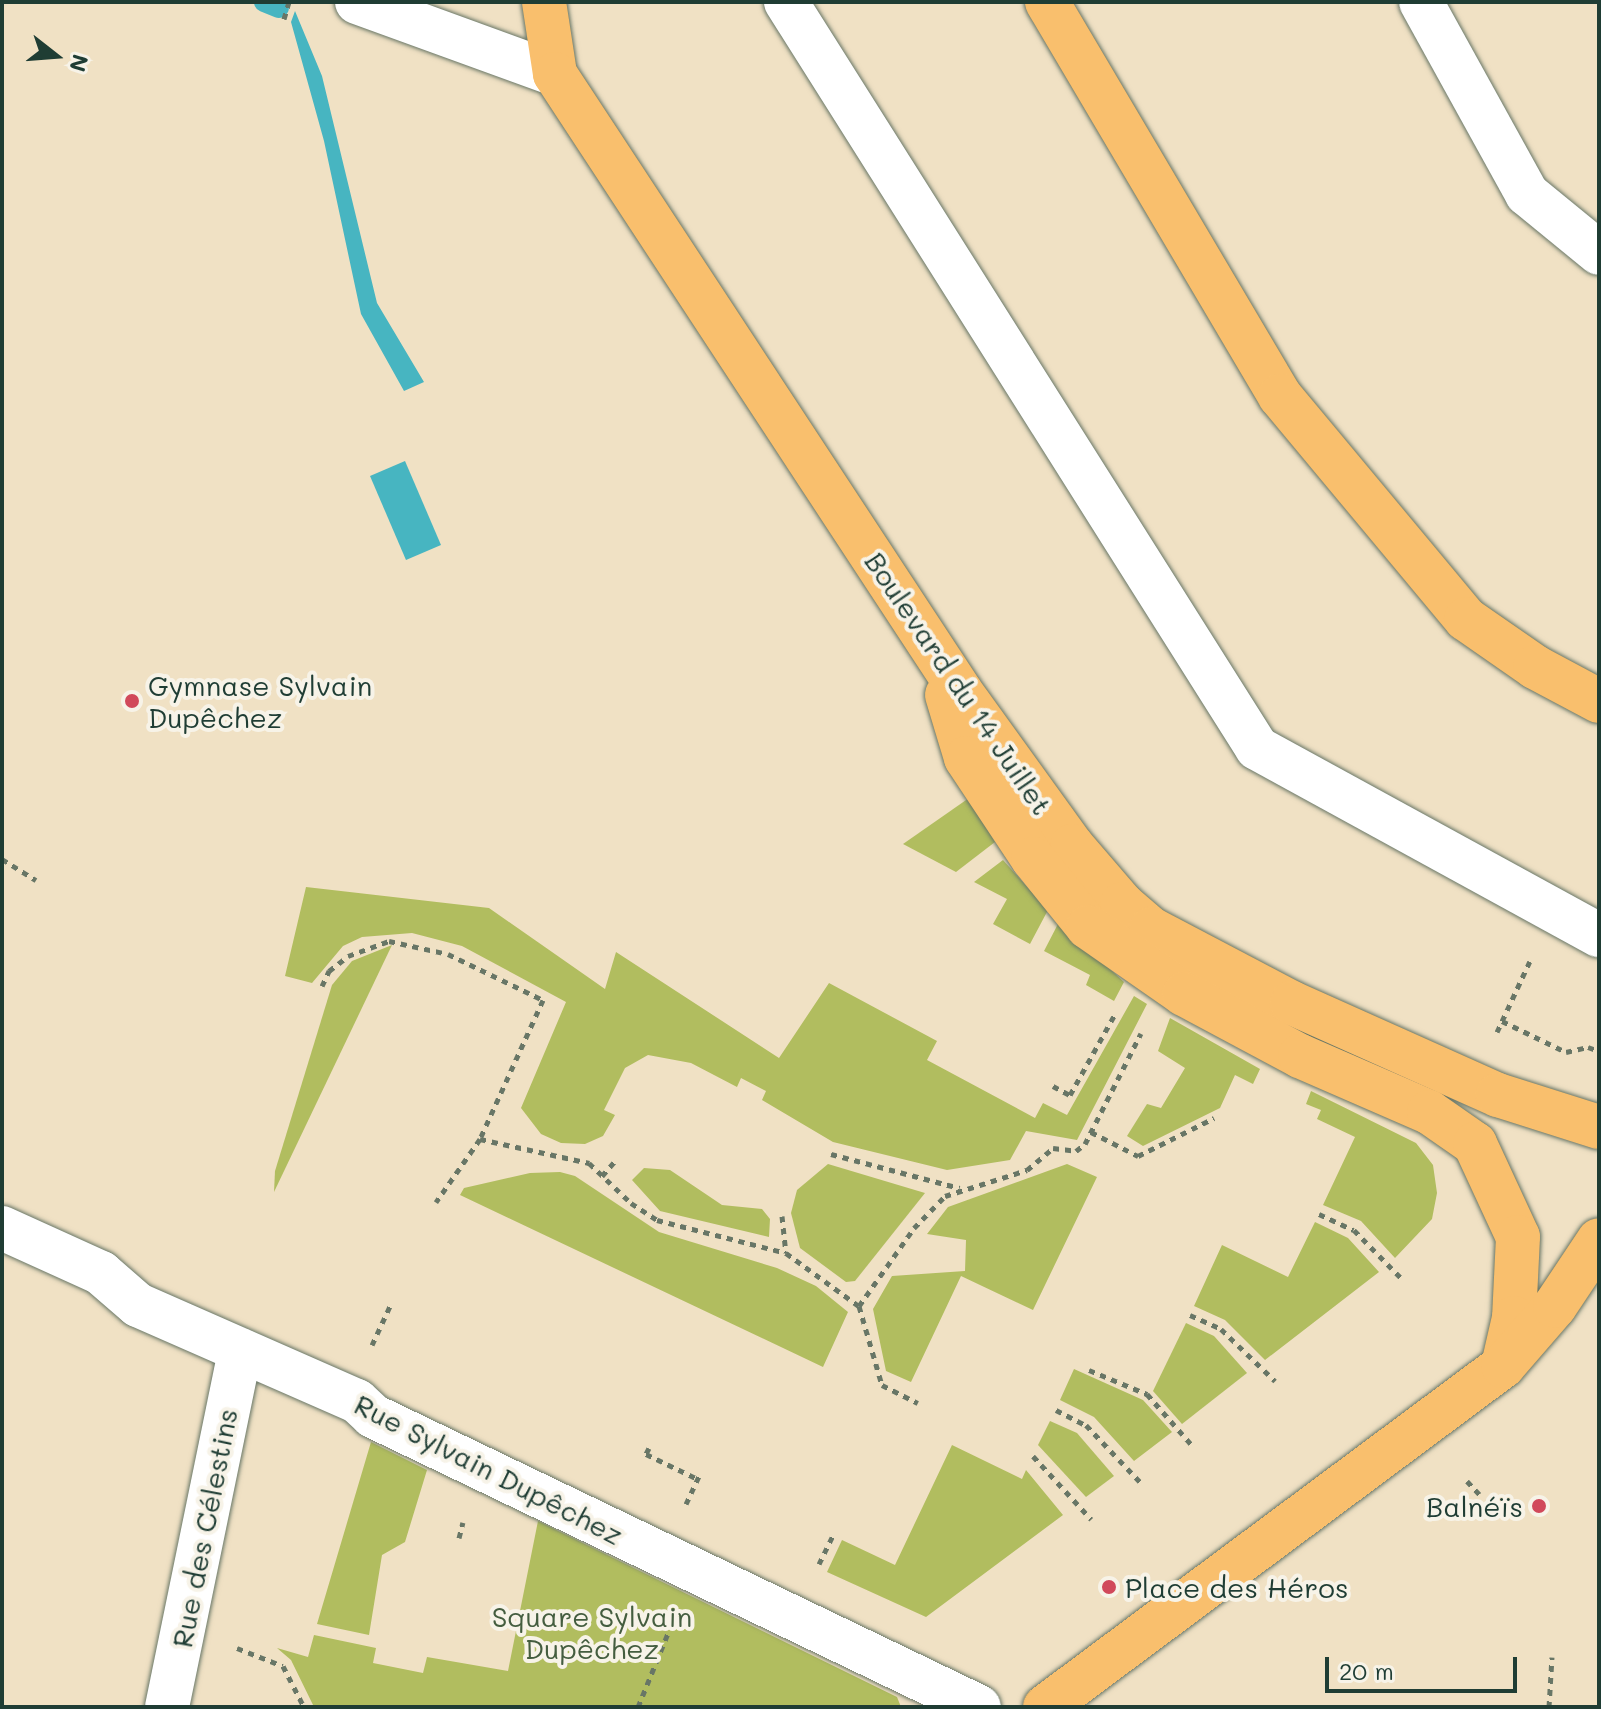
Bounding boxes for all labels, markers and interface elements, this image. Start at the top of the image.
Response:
north arrow [16,16,96,96]
text: N [63,51,96,75]
street label: Boulevard du 14 Juillet [859,545,1059,821]
place label: Gymnase Sylvain Dupêchez [148,668,372,734]
marker: Gymnase Sylvain Dupêchez [123,692,141,710]
street label: Rue Sylvain Dupêchez [349,1387,629,1551]
street label: Rue des Célestins [164,1406,244,1650]
place label: Balnéïs [1426,1489,1523,1523]
marker: Balnéïs [1530,1497,1548,1515]
place label: Place des Héros [1125,1570,1349,1604]
marker: Place des Héros [1100,1578,1118,1596]
park label: Square Sylvain Dupêchez [492,1599,692,1665]
scale bar [1329,1641,1521,1691]
text: 20 m [1339,1655,1394,1686]

